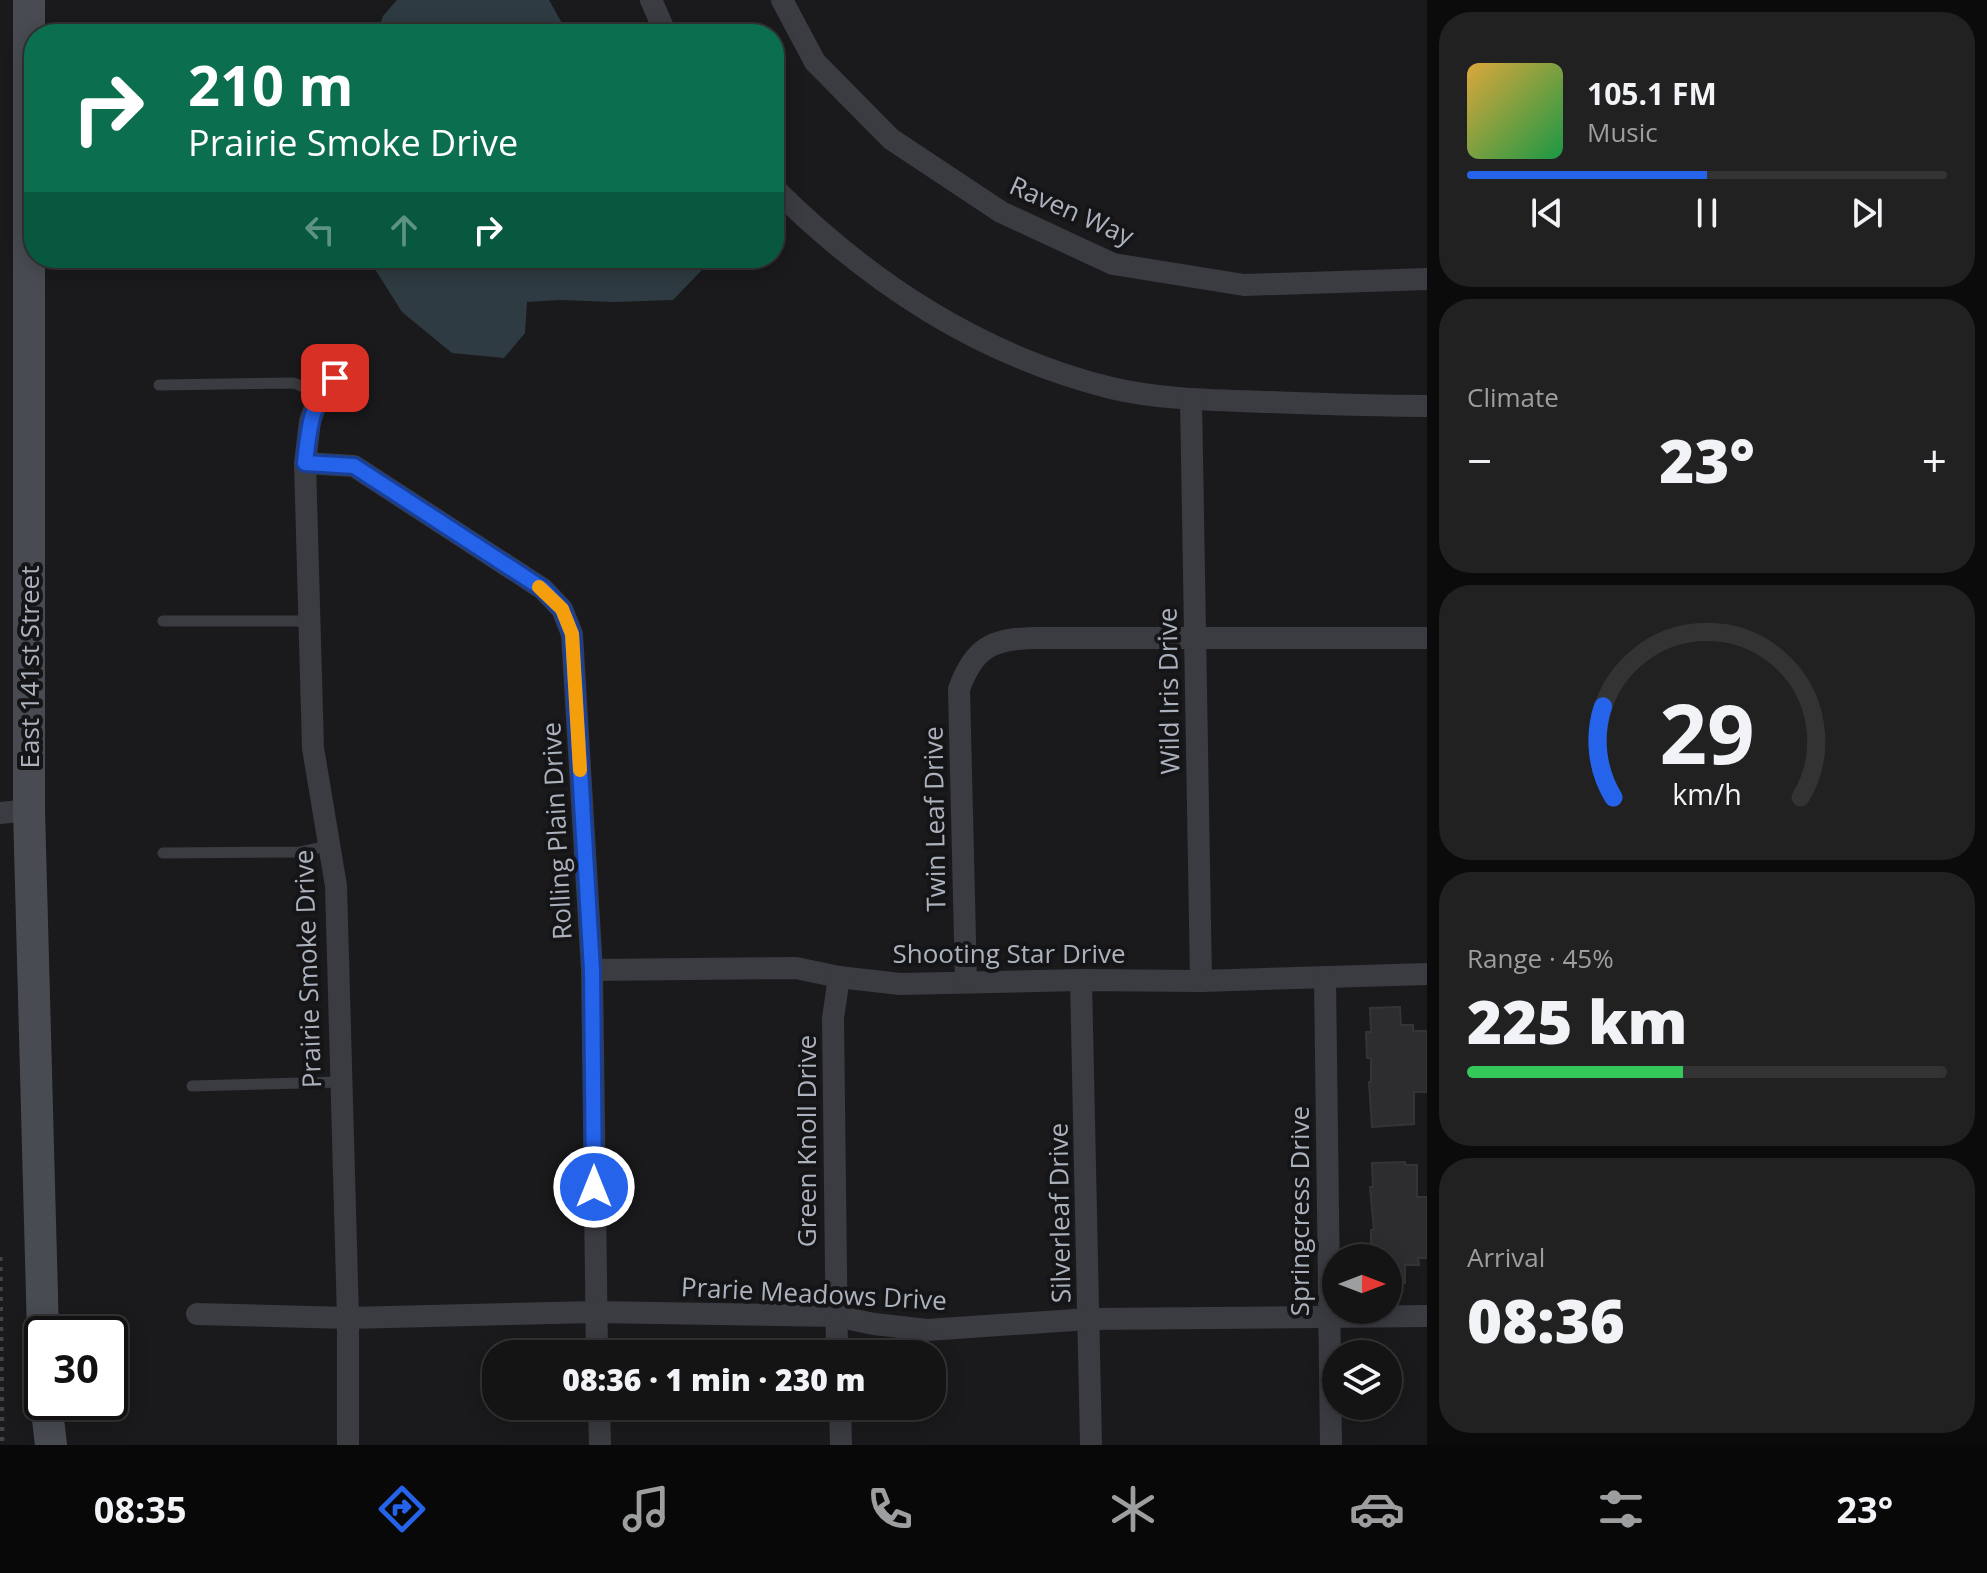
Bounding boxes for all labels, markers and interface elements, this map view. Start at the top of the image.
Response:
text: 210 m [188,46,354,122]
icon: right [56,56,160,160]
text: 105.1 FM [1587,73,1717,114]
text: Music [1587,114,1658,150]
text: Prairie Smoke Drive [188,118,518,167]
street label: Raven Way [1004,167,1141,254]
icon: previous [1525,191,1569,235]
icon: pause [1685,191,1729,235]
icon: next [1845,191,1889,235]
icon: left [298,208,342,252]
icon: ahead [382,208,426,252]
icon: right [466,208,510,252]
pin [301,344,369,412]
icon: arrive [313,356,357,400]
text: Climate [1467,379,1559,415]
text: 23° [1659,419,1755,501]
text: − [1467,430,1492,490]
text: + [1922,430,1947,490]
street label: East 141st Street [11,566,47,768]
street label: Wild Iris Drive [1149,607,1187,775]
text: 29 [1659,675,1755,788]
street label: Rolling Plain Drive [532,721,580,941]
street label: Twin Leaf Drive [914,726,954,912]
text: km/h [1672,775,1742,814]
street label: Prairie Smoke Drive [285,849,329,1089]
street label: Shooting Star Drive [892,935,1126,971]
text: Range · 45% [1467,940,1614,976]
text: 225 km [1467,980,1688,1062]
street label: Green Knoll Drive [788,1035,824,1247]
street label: Springcress Drive [1281,1106,1317,1316]
street label: Silverleaf Drive [1039,1123,1079,1303]
position arrow [552,1145,636,1229]
text: Arrival [1467,1239,1545,1275]
north arrow [1322,1244,1402,1324]
map controls [1322,1244,1402,1420]
street label: Prarie Meadows Drive [680,1268,948,1318]
text: 08:36 [1467,1279,1625,1361]
speed limit sign: 30 [24,1316,128,1420]
button: layers [1322,1340,1402,1420]
text: 08:36 · 1 min · 230 m [562,1359,866,1400]
icon: directions [374,1481,430,1537]
icon: music [618,1481,674,1537]
icon: phone [862,1481,918,1537]
icon: climate [1105,1481,1161,1537]
icon: car [1349,1481,1405,1537]
icon: filters [1593,1481,1649,1537]
text: 08:35 [94,1485,186,1534]
text: 23° [1837,1485,1893,1534]

